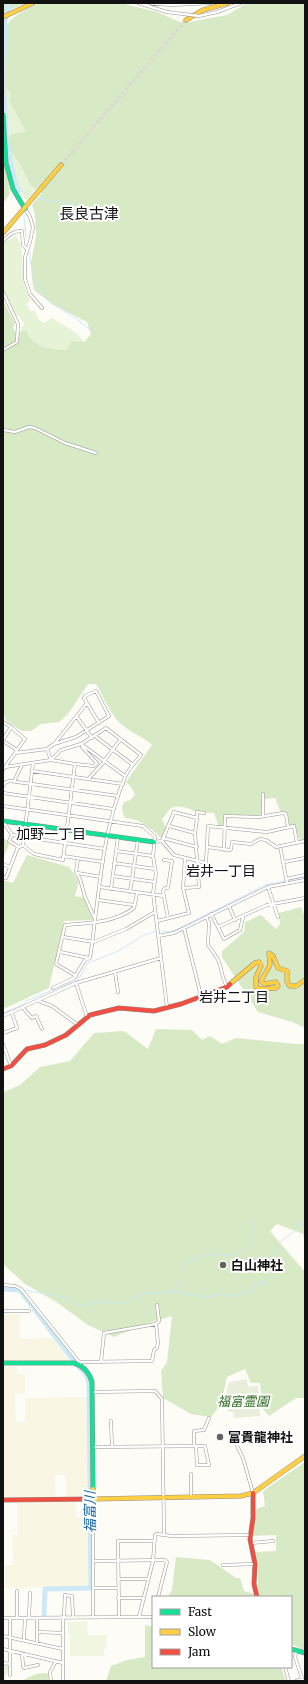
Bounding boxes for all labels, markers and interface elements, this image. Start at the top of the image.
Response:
district label: 長良古津 [59,204,119,223]
district label: 加野一丁目 [16,825,86,843]
district label: 岩井一丁目 [186,862,256,880]
district label: 岩井二丁目 [199,988,269,1006]
place label: 白山神社 [231,1257,283,1274]
marker: 白山神社 [218,1260,228,1270]
park label: 福富霊園 [217,1393,271,1410]
place label: 富貴龍神社 [228,1429,293,1446]
marker: 富貴龍神社 [215,1432,225,1442]
water label: 福富川 [81,1489,99,1533]
legend [152,1596,292,1668]
text: Fast [188,1604,212,1619]
text: Slow [188,1624,217,1639]
text: Jam [187,1644,211,1659]

